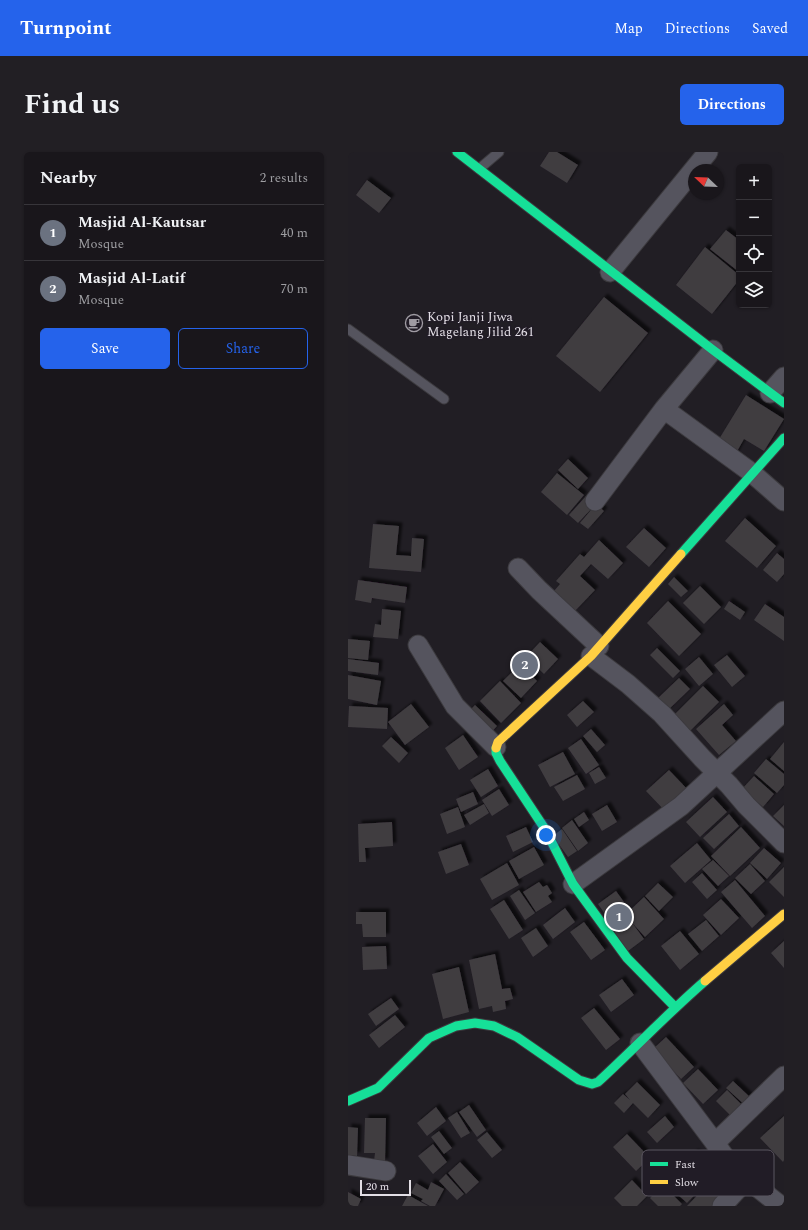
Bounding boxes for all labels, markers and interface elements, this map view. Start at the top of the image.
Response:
text: Turnpoint [20,14,112,43]
text: Map [615,18,643,39]
text: Directions [665,18,730,39]
text: Saved [752,18,788,39]
text: Find us [24,83,120,126]
button: Directions [680,84,784,125]
north arrow [688,164,724,200]
map controls [736,164,772,308]
button: + [736,164,772,200]
text: Nearby [40,165,96,191]
text: 2 results [260,168,308,188]
button: − [736,200,772,236]
text: Masjid Al-Kautsar [78,211,206,234]
text: 1 [49,223,57,243]
text: 40 m [281,223,308,243]
text: Mosque [78,234,124,254]
button: locate [736,236,772,272]
text: Masjid Al-Latif [78,267,185,290]
button: layers [736,272,772,308]
text: 2 [49,279,57,299]
text: 70 m [281,279,308,299]
text: Mosque [78,290,124,310]
place label: Kopi Janji Jiwa Magelang Jilid 261 [427,307,534,342]
cafe icon: Kopi Janji Jiwa Magelang Jilid 261 [404,313,424,333]
button: Save [40,328,170,369]
button: Share [178,328,308,369]
pin: 2 [512,650,538,680]
your location [536,825,556,845]
pin: 1 [606,902,632,932]
legend [642,1150,774,1196]
text: Fast [675,1156,696,1173]
text: Slow [675,1174,699,1191]
scale bar [360,1178,411,1197]
text: 20 m [366,1178,389,1195]

